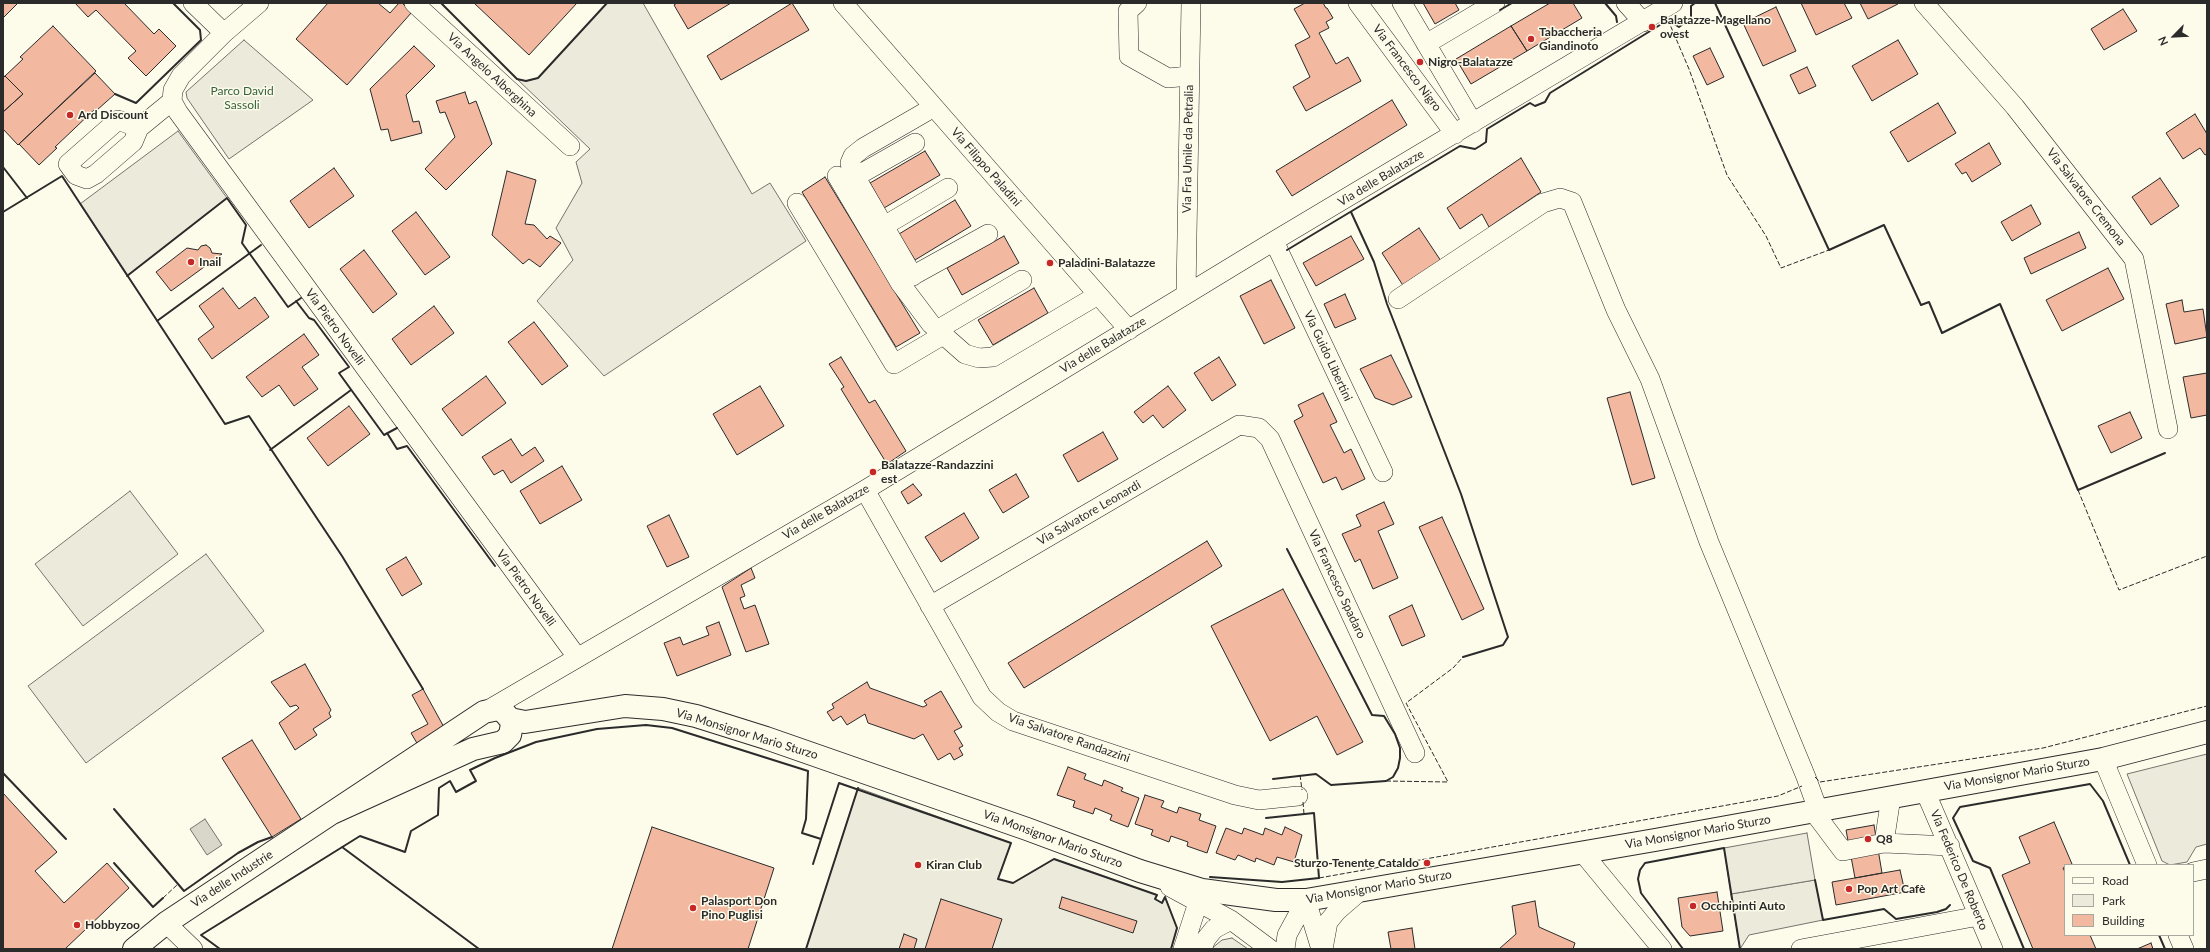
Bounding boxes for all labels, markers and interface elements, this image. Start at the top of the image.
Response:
place label: Balatazze-Magellano ovest [1660,13,1771,41]
north arrow [2154,16,2194,56]
street label: Via Francesco Nigro [1370,22,1444,114]
marker: Balatazze-Magellano ovest [1647,22,1657,32]
place label: Tabaccheria Giandinoto [1539,25,1602,53]
street label: Via Angelo Alberghina [444,30,540,120]
marker: Tabaccheria Giandinoto [1526,34,1536,44]
text: N [2155,35,2170,48]
place label: Nigro-Balatazze [1428,55,1513,69]
marker: Nigro-Balatazze [1415,57,1425,67]
park label: Parco David Sassoli [210,84,274,112]
street label: Via Fra Umile da Petralia [1180,85,1196,213]
place label: Ard Discount [78,108,148,122]
marker: Ard Discount [65,110,75,120]
street label: Via Filippo Paladini [948,125,1024,209]
street label: Via Salvatore Cremona [2044,145,2128,249]
street label: Via delle Balatazze [1335,147,1427,209]
place label: Inail [199,255,221,269]
place label: Paladini-Balatazze [1058,256,1155,270]
marker: Inail [186,257,196,267]
marker: Paladini-Balatazze [1045,258,1055,268]
street label: Via Pietro Novelli [302,286,368,368]
street label: Via Guido Libertini [1301,308,1355,404]
street label: Via delle Balatazze [1057,314,1149,376]
place label: Balatazze-Randazzini est [881,458,994,486]
marker: Balatazze-Randazzini est [868,467,878,477]
street label: Via Salvatore Leonardi [1035,477,1143,549]
street label: Via delle Balatazze [780,481,872,543]
street label: Via Francesco Spadaro [1305,527,1369,641]
street label: Via Pietro Novelli [493,547,559,629]
street label: Via Monsignor Mario Sturzo [674,706,820,762]
street label: Via Salvatore Randazzini [1006,710,1132,766]
street label: Via Monsignor Mario Sturzo [1943,754,2091,794]
street label: Via Monsignor Mario Sturzo [981,807,1125,871]
street label: Via Federico De Roberto [1927,808,1991,932]
street label: Via Monsignor Mario Sturzo [1624,812,1772,852]
place label: Q8 [1876,832,1893,846]
marker: Q8 [1863,834,1873,844]
street label: Via delle Industrie [188,847,276,911]
place label: Sturzo-Tenente Cataldo [1294,856,1419,870]
place label: Kiran Club [926,858,982,872]
marker: Sturzo-Tenente Cataldo [1422,858,1432,868]
marker: Kiran Club [913,860,923,870]
legend [2064,864,2194,936]
street label: Via Monsignor Mario Sturzo [1305,867,1453,907]
text: Road [2102,873,2129,888]
place label: Pop Art Cafè [1857,882,1925,896]
marker: Pop Art Cafè [1844,884,1854,894]
text: Park [2102,893,2125,908]
place label: Palasport Don Pino Puglisi [701,894,777,922]
place label: Occhipinti Auto [1701,899,1785,913]
marker: Occhipinti Auto [1688,901,1698,911]
marker: Palasport Don Pino Puglisi [688,903,698,913]
text: Building [2102,913,2145,928]
place label: Hobbyzoo [85,918,140,932]
marker: Hobbyzoo [72,920,82,930]

